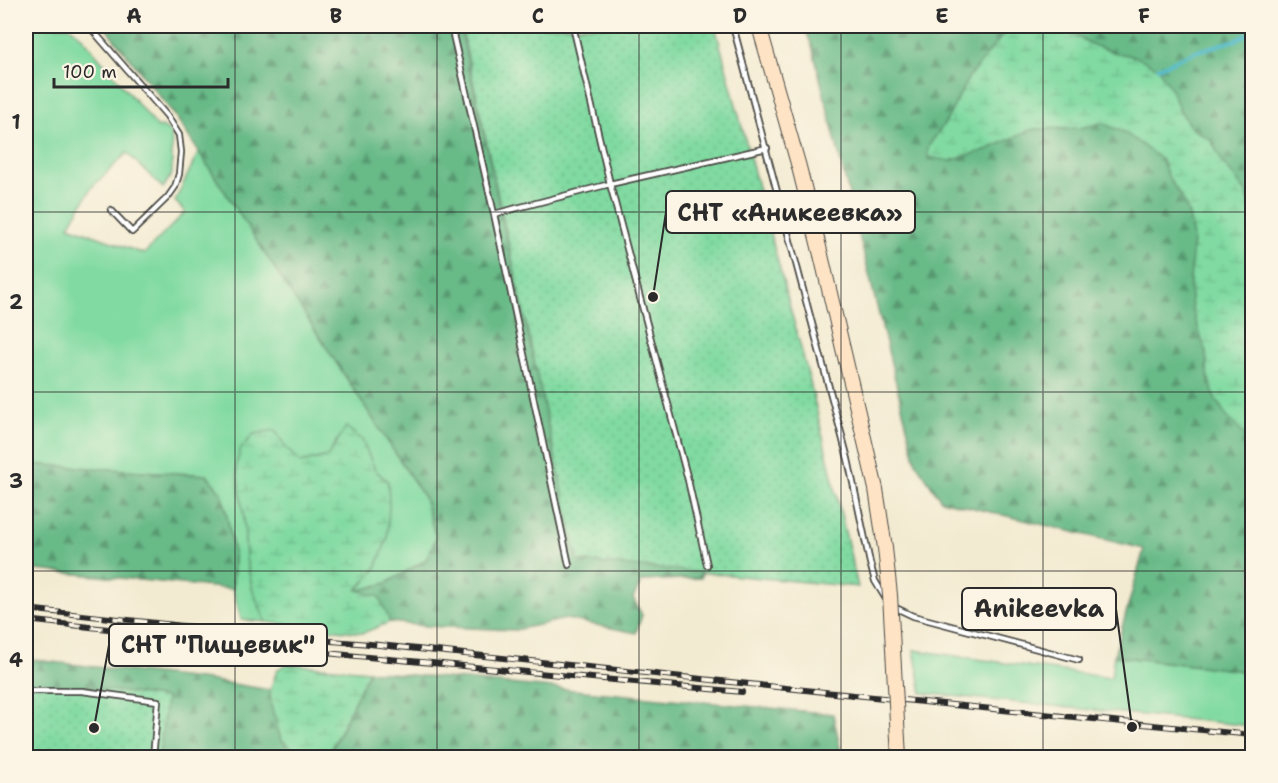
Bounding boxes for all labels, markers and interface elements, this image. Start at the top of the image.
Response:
text: A [126,3,142,29]
text: B [330,3,342,29]
text: C [532,3,544,29]
text: D [733,3,747,29]
text: E [935,3,949,29]
text: F [1138,3,1150,29]
scale bar [54,51,228,89]
text: 100 m [63,60,117,84]
text: 1 [11,109,21,135]
callout: СНТ «Аникеевка» [666,191,915,233]
text: СНТ «Аникеевка» [677,197,903,229]
text: 2 [9,289,23,315]
text: 3 [9,468,23,494]
callout: Anikeevka [962,588,1116,630]
text: Anikeevka [974,593,1105,625]
callout: СНТ "Пищевик" [109,624,327,666]
text: СНТ "Пищевик" [121,629,315,661]
text: 4 [9,647,23,673]

